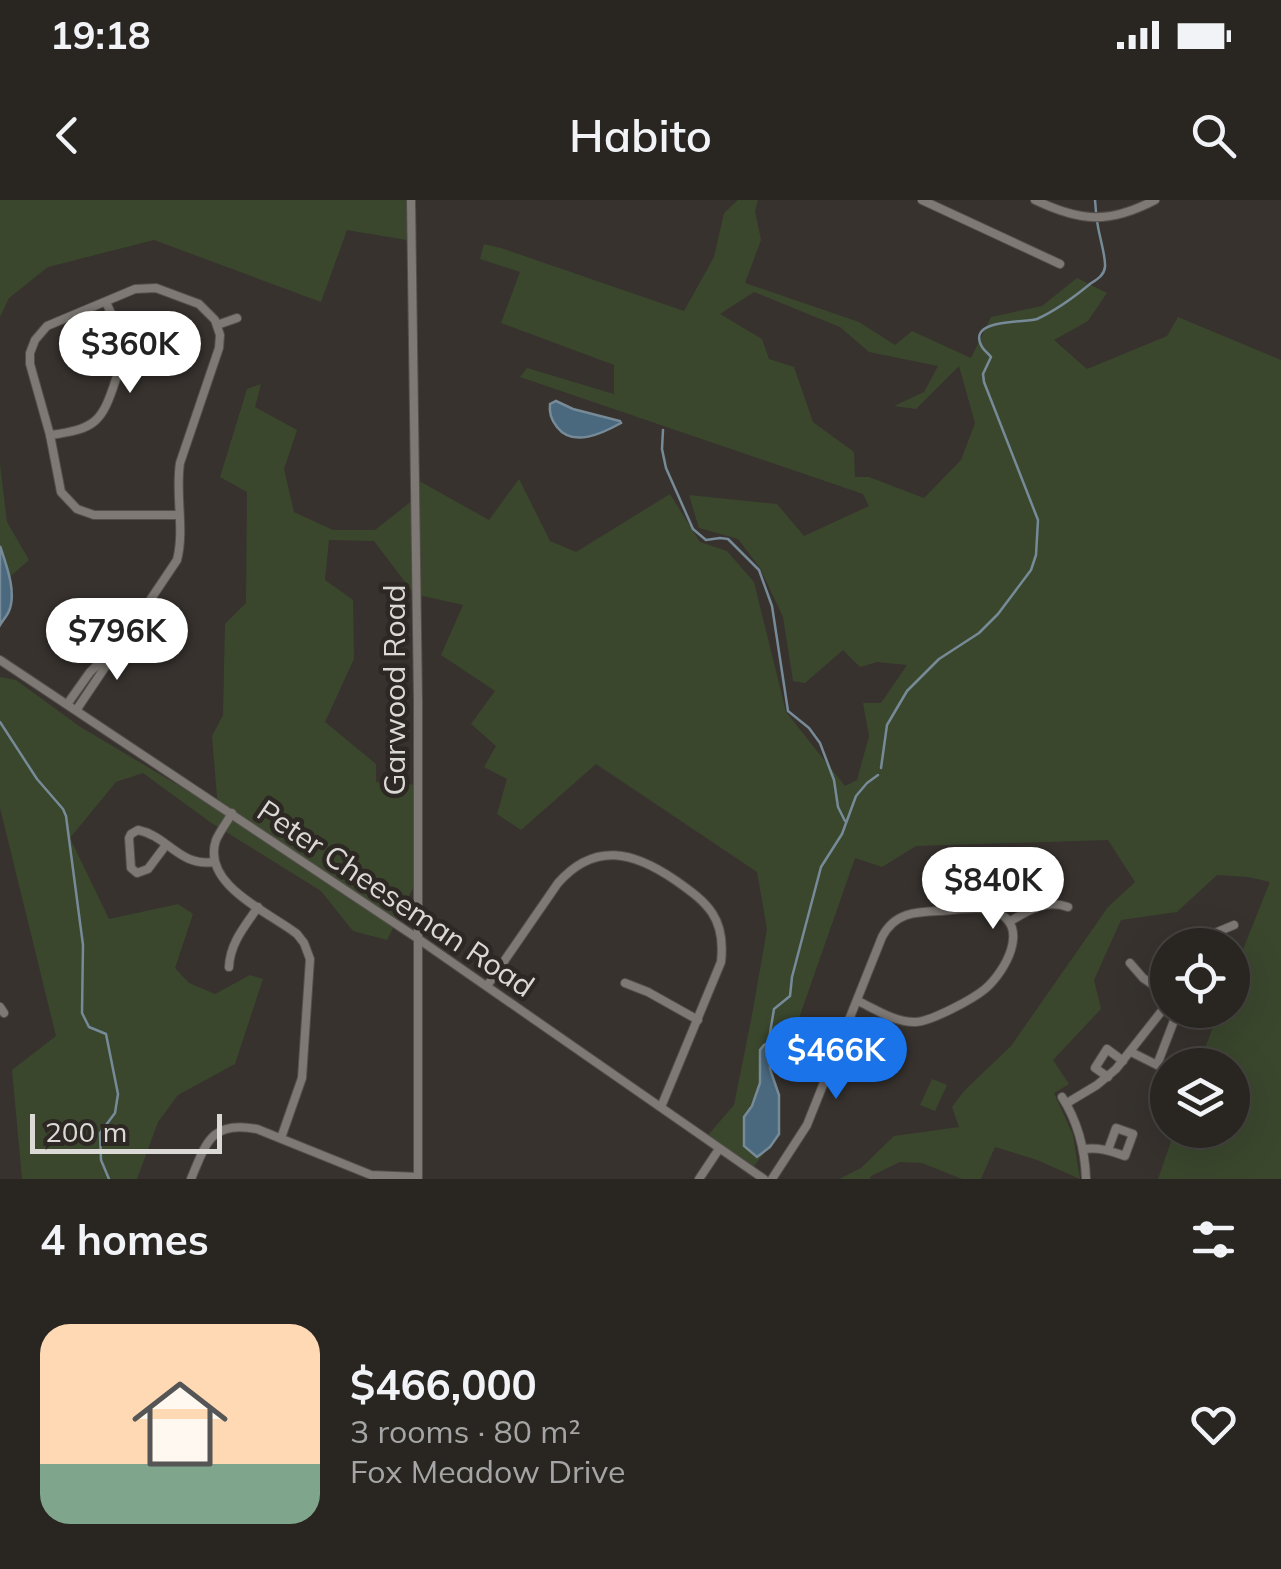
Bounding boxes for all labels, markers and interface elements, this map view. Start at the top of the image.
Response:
text: 19:18 [50,11,151,59]
text: Habito [569,107,712,163]
icon: back [40,108,95,163]
icon: search [1186,108,1241,163]
pin: $360K [60,311,200,396]
text: $360K [81,323,179,363]
street label: Garwood Road [375,584,413,796]
pin: $796K [47,598,187,683]
text: $796K [68,610,166,650]
street label: Peter Cheeseman Road [250,791,542,1005]
pin: $840K [923,847,1063,932]
text: $840K [944,859,1042,899]
map controls [1150,928,1250,1148]
button: locate [1150,928,1250,1028]
pin: $466K [766,1017,906,1102]
text: $466K [787,1029,885,1069]
button: layers [1150,1048,1250,1148]
scale bar [30,1109,222,1154]
text: 200 m [45,1114,127,1149]
icon: filters [1186,1212,1241,1267]
text: 4 homes [40,1213,209,1266]
text: $466,000 [350,1358,537,1411]
icon: home [120,1364,240,1484]
icon: heart [1186,1397,1241,1452]
text: 3 rooms · 80 m² [350,1411,581,1451]
text: Fox Meadow Drive [350,1451,626,1491]

